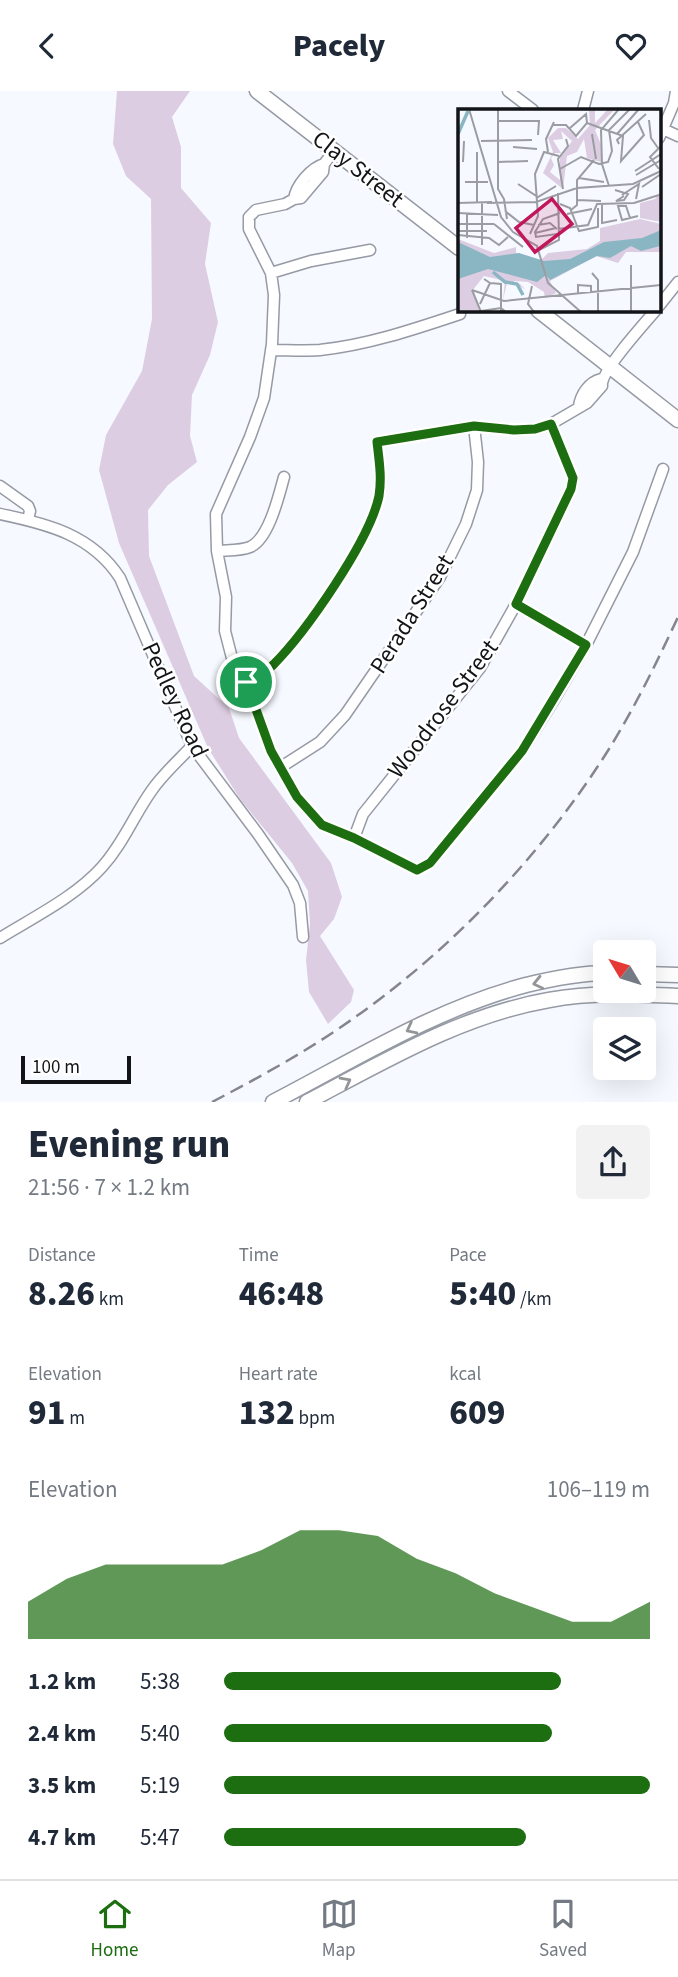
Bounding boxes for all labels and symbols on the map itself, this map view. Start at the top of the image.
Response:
inset map [458,109,660,311]
street label: Clay Street [305,122,411,216]
street label: Perada Street [361,547,463,681]
street label: Woodrose Street [379,632,507,786]
street label: Pedley Road [133,636,217,764]
pin [216,652,276,712]
north arrow [593,940,656,1003]
one-way arrow [533,974,545,989]
one-way arrow [406,1020,418,1034]
scale bar [21,1053,131,1085]
one-way arrow [338,1076,351,1090]

